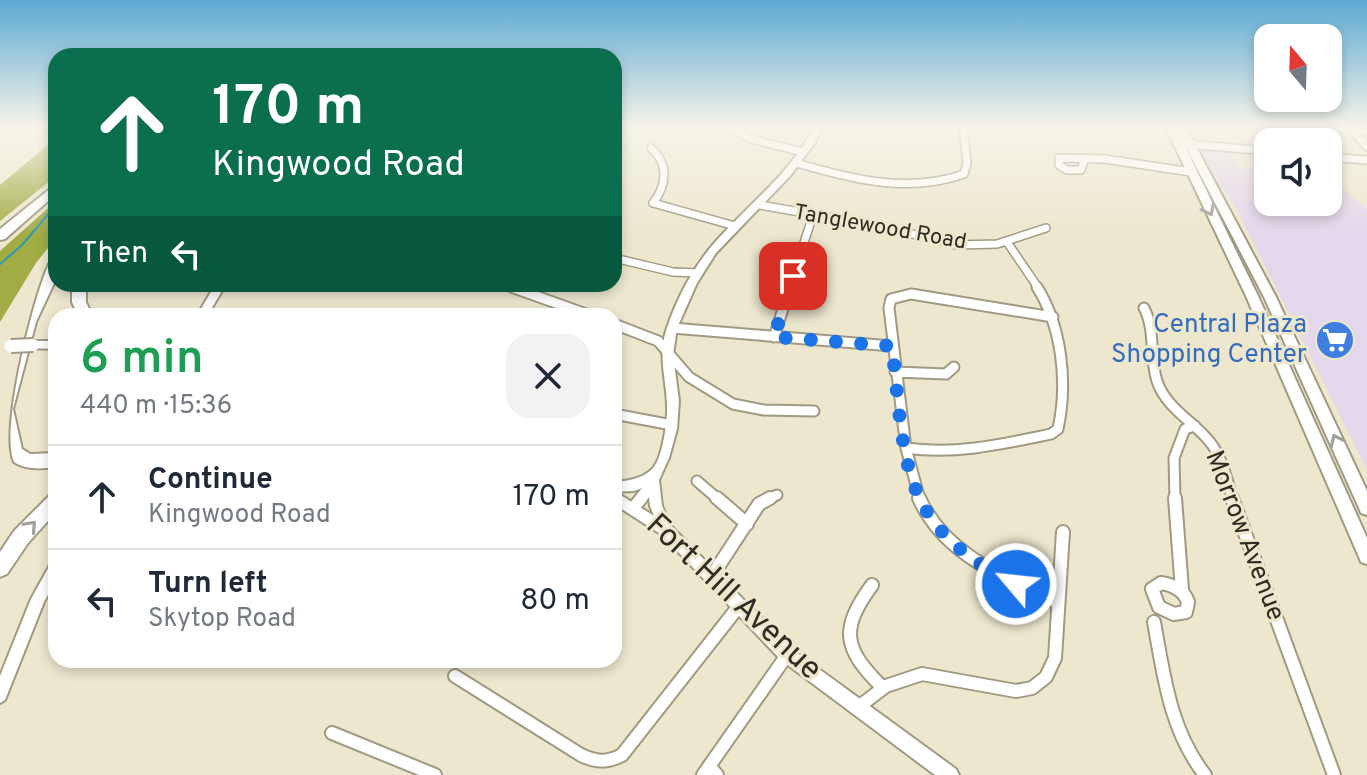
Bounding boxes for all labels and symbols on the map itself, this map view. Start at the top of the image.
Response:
north arrow [1254,24,1342,112]
street label: Tanglewood Road [792,200,968,256]
one-way arrow [1200,201,1215,216]
pin [759,242,827,310]
place label: Central Plaza Shopping Center [1111,309,1307,372]
supermarket icon: Central Plaza Shopping Center [1314,319,1356,361]
one-way arrow [1330,434,1346,449]
street label: Morrow Avenue [1196,446,1292,626]
street label: Fort Hill Avenue [637,506,829,690]
one-way arrow [21,521,35,536]
position arrow [974,542,1058,626]

